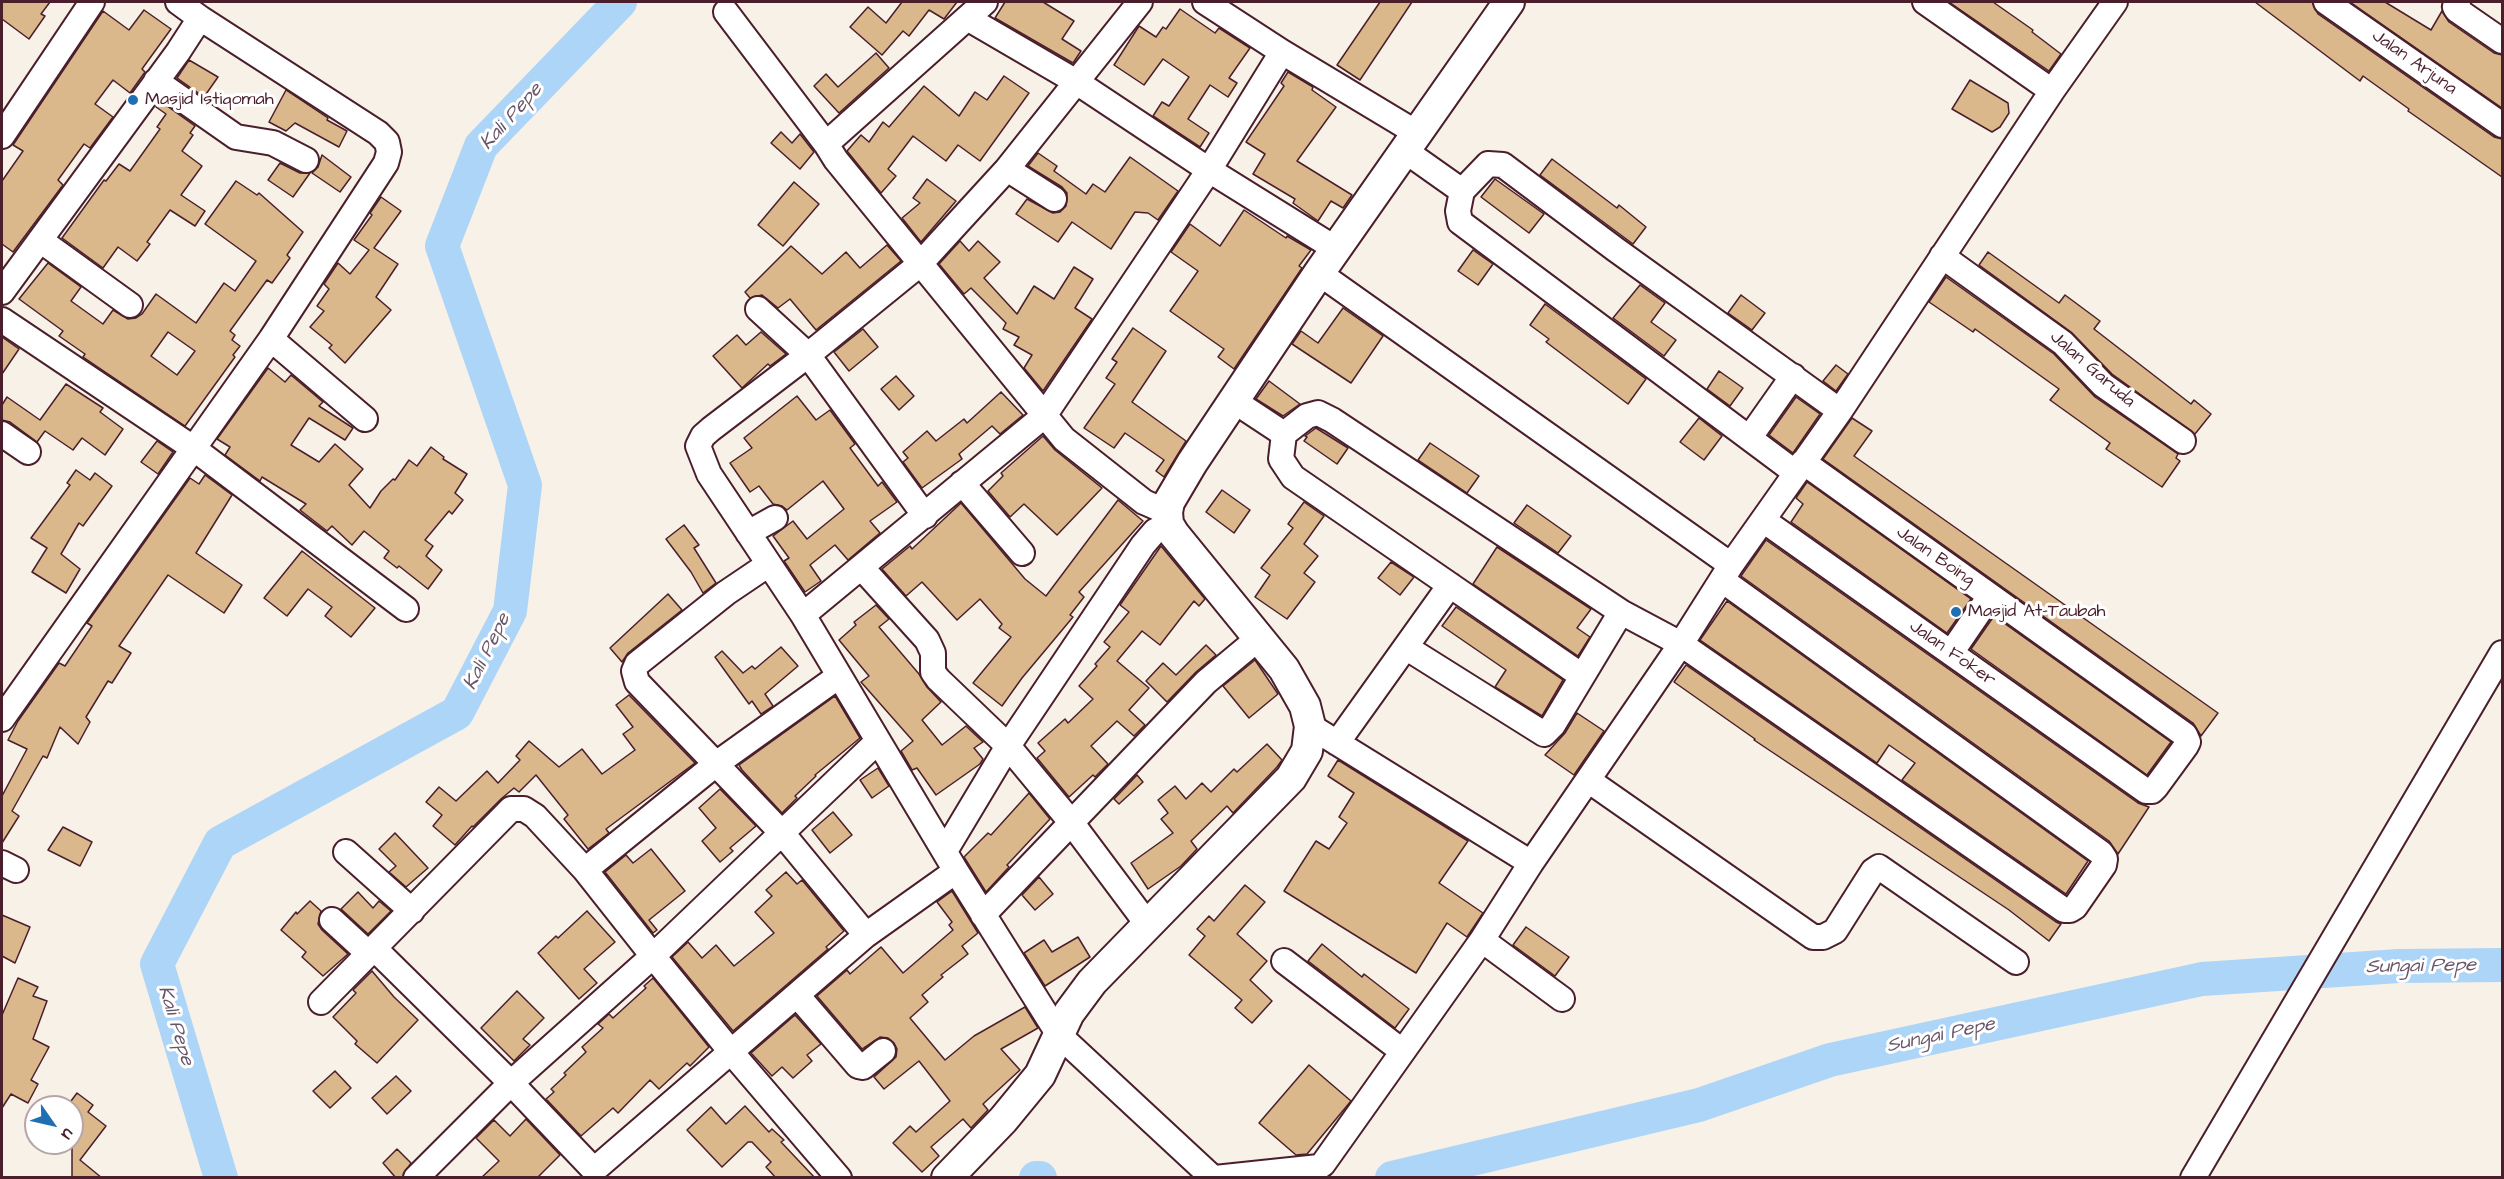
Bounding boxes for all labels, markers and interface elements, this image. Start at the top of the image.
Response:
street label: Jalan Arjuna [2367,26,2461,100]
water label: Kali Pepe [476,79,548,155]
place label: Masjid Istiqomah [145,89,274,111]
marker: Masjid Istiqomah [126,93,140,107]
street label: Jalan Garuda [2045,327,2139,413]
street label: Jalan Boing [1892,522,1978,592]
place label: Masjid At-Taubah [1968,601,2106,623]
marker: Masjid At-Taubah [1949,605,1963,619]
water label: Kali Pepe [459,610,517,694]
street label: Jalan Foker [1905,616,1999,692]
water label: Sungai Pepe [2366,954,2476,980]
water label: Kali Pepe [152,983,198,1069]
water label: Sungai Pepe [1885,1013,1997,1059]
north arrow [24,1095,84,1155]
text: U [56,1124,79,1144]

